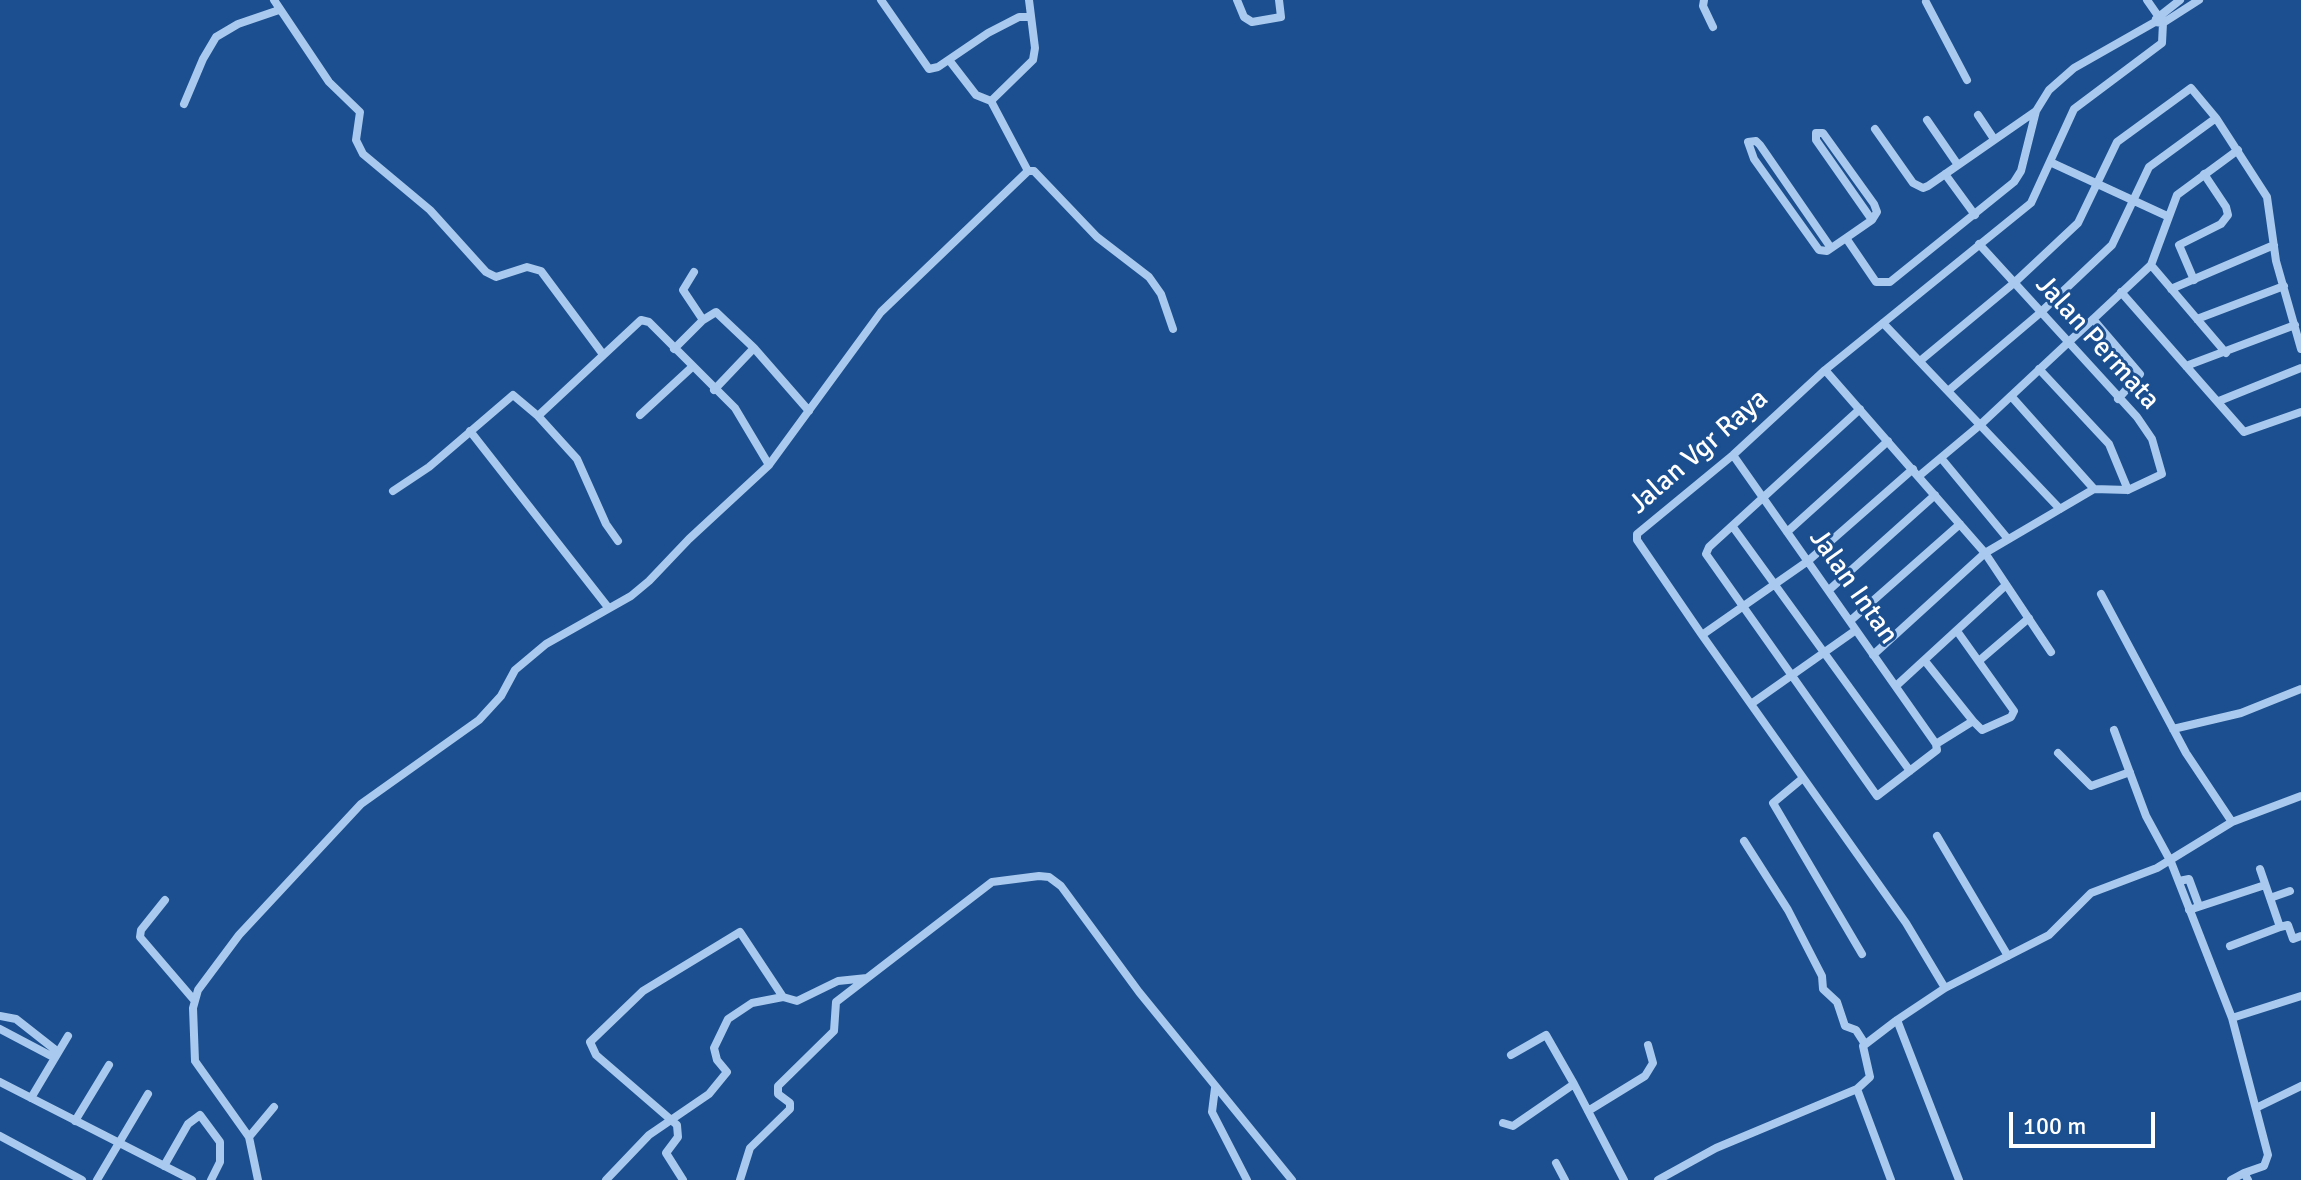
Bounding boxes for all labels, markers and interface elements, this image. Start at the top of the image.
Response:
street label: Jalan Permata [2028,269,2166,417]
street label: Jalan Vgr Raya [1623,382,1775,522]
street label: Jalan Intan [1801,523,1905,651]
scale bar [2013,1096,2159,1146]
text: 100 m [2023,1111,2086,1141]

